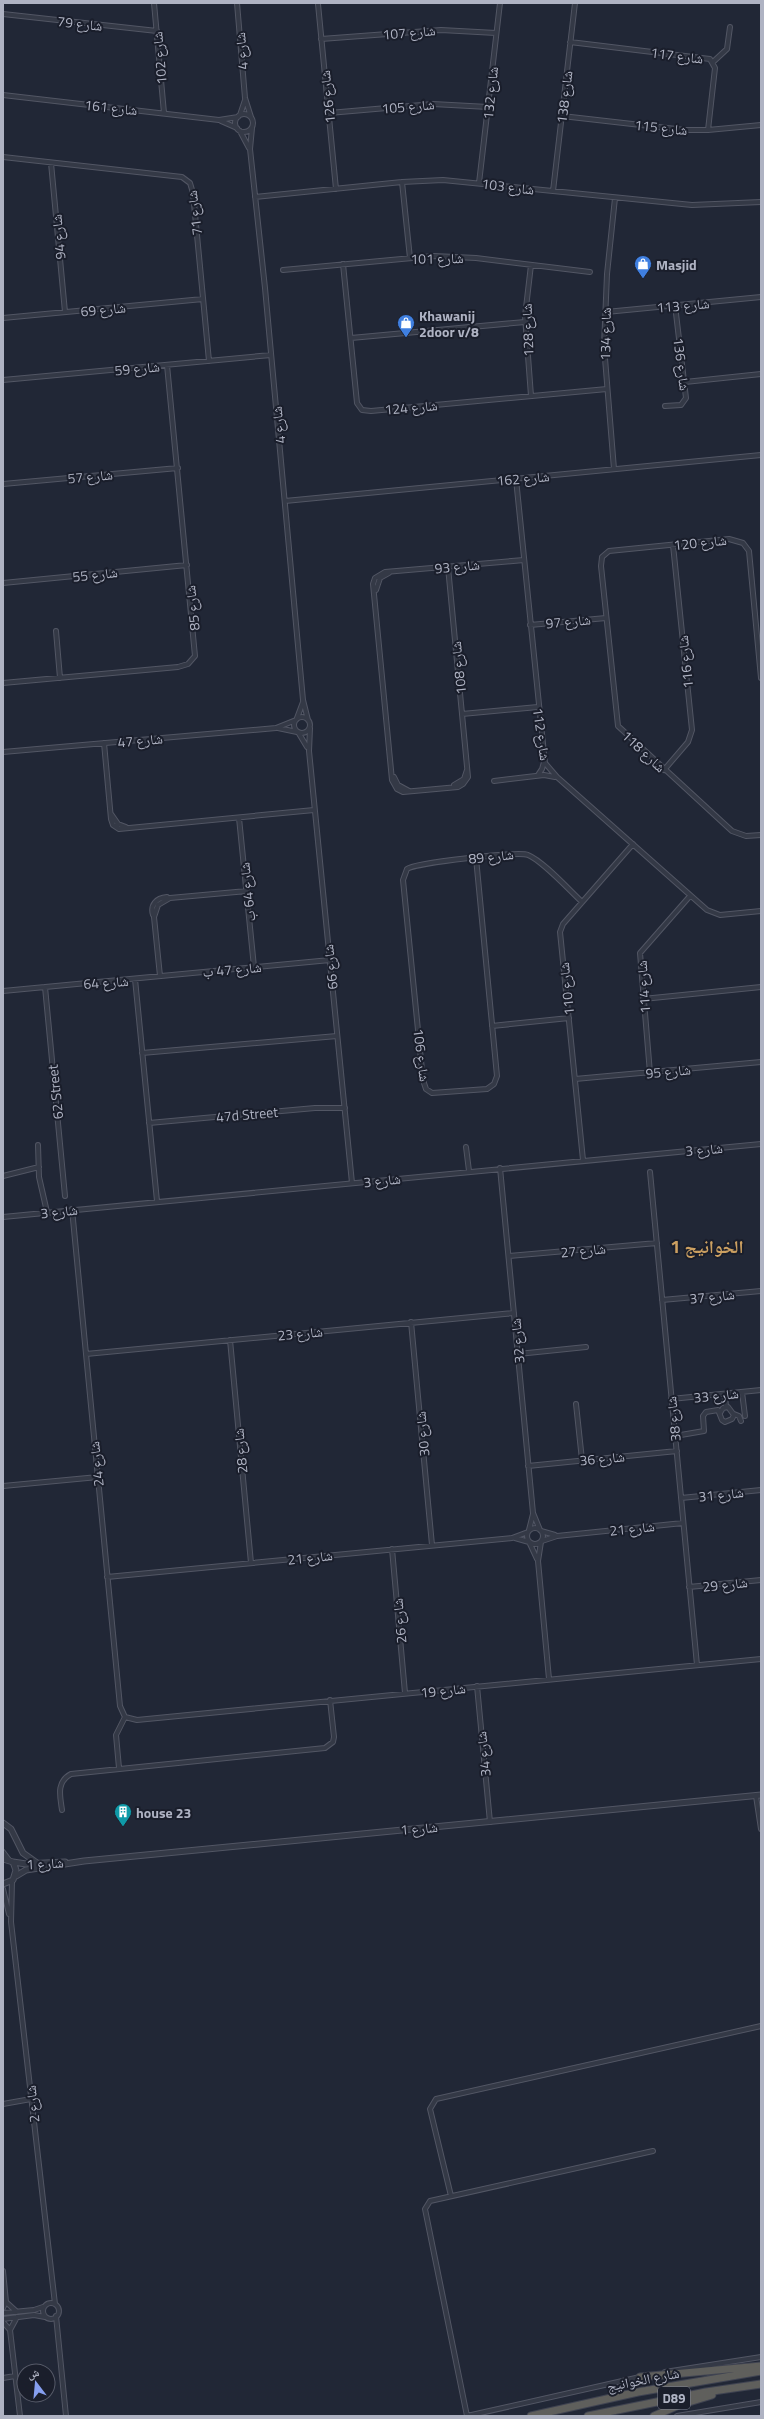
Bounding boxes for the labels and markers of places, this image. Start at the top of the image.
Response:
shop icon: Masjid [633,254,653,279]
place label: Masjid [656,254,697,275]
place label: Khawanij 2door v/8 [419,305,479,342]
shop icon: Khawanij 2door v/8 [396,313,416,338]
building icon: house 23 [113,1802,133,1827]
place label: house 23 [136,1802,191,1823]

